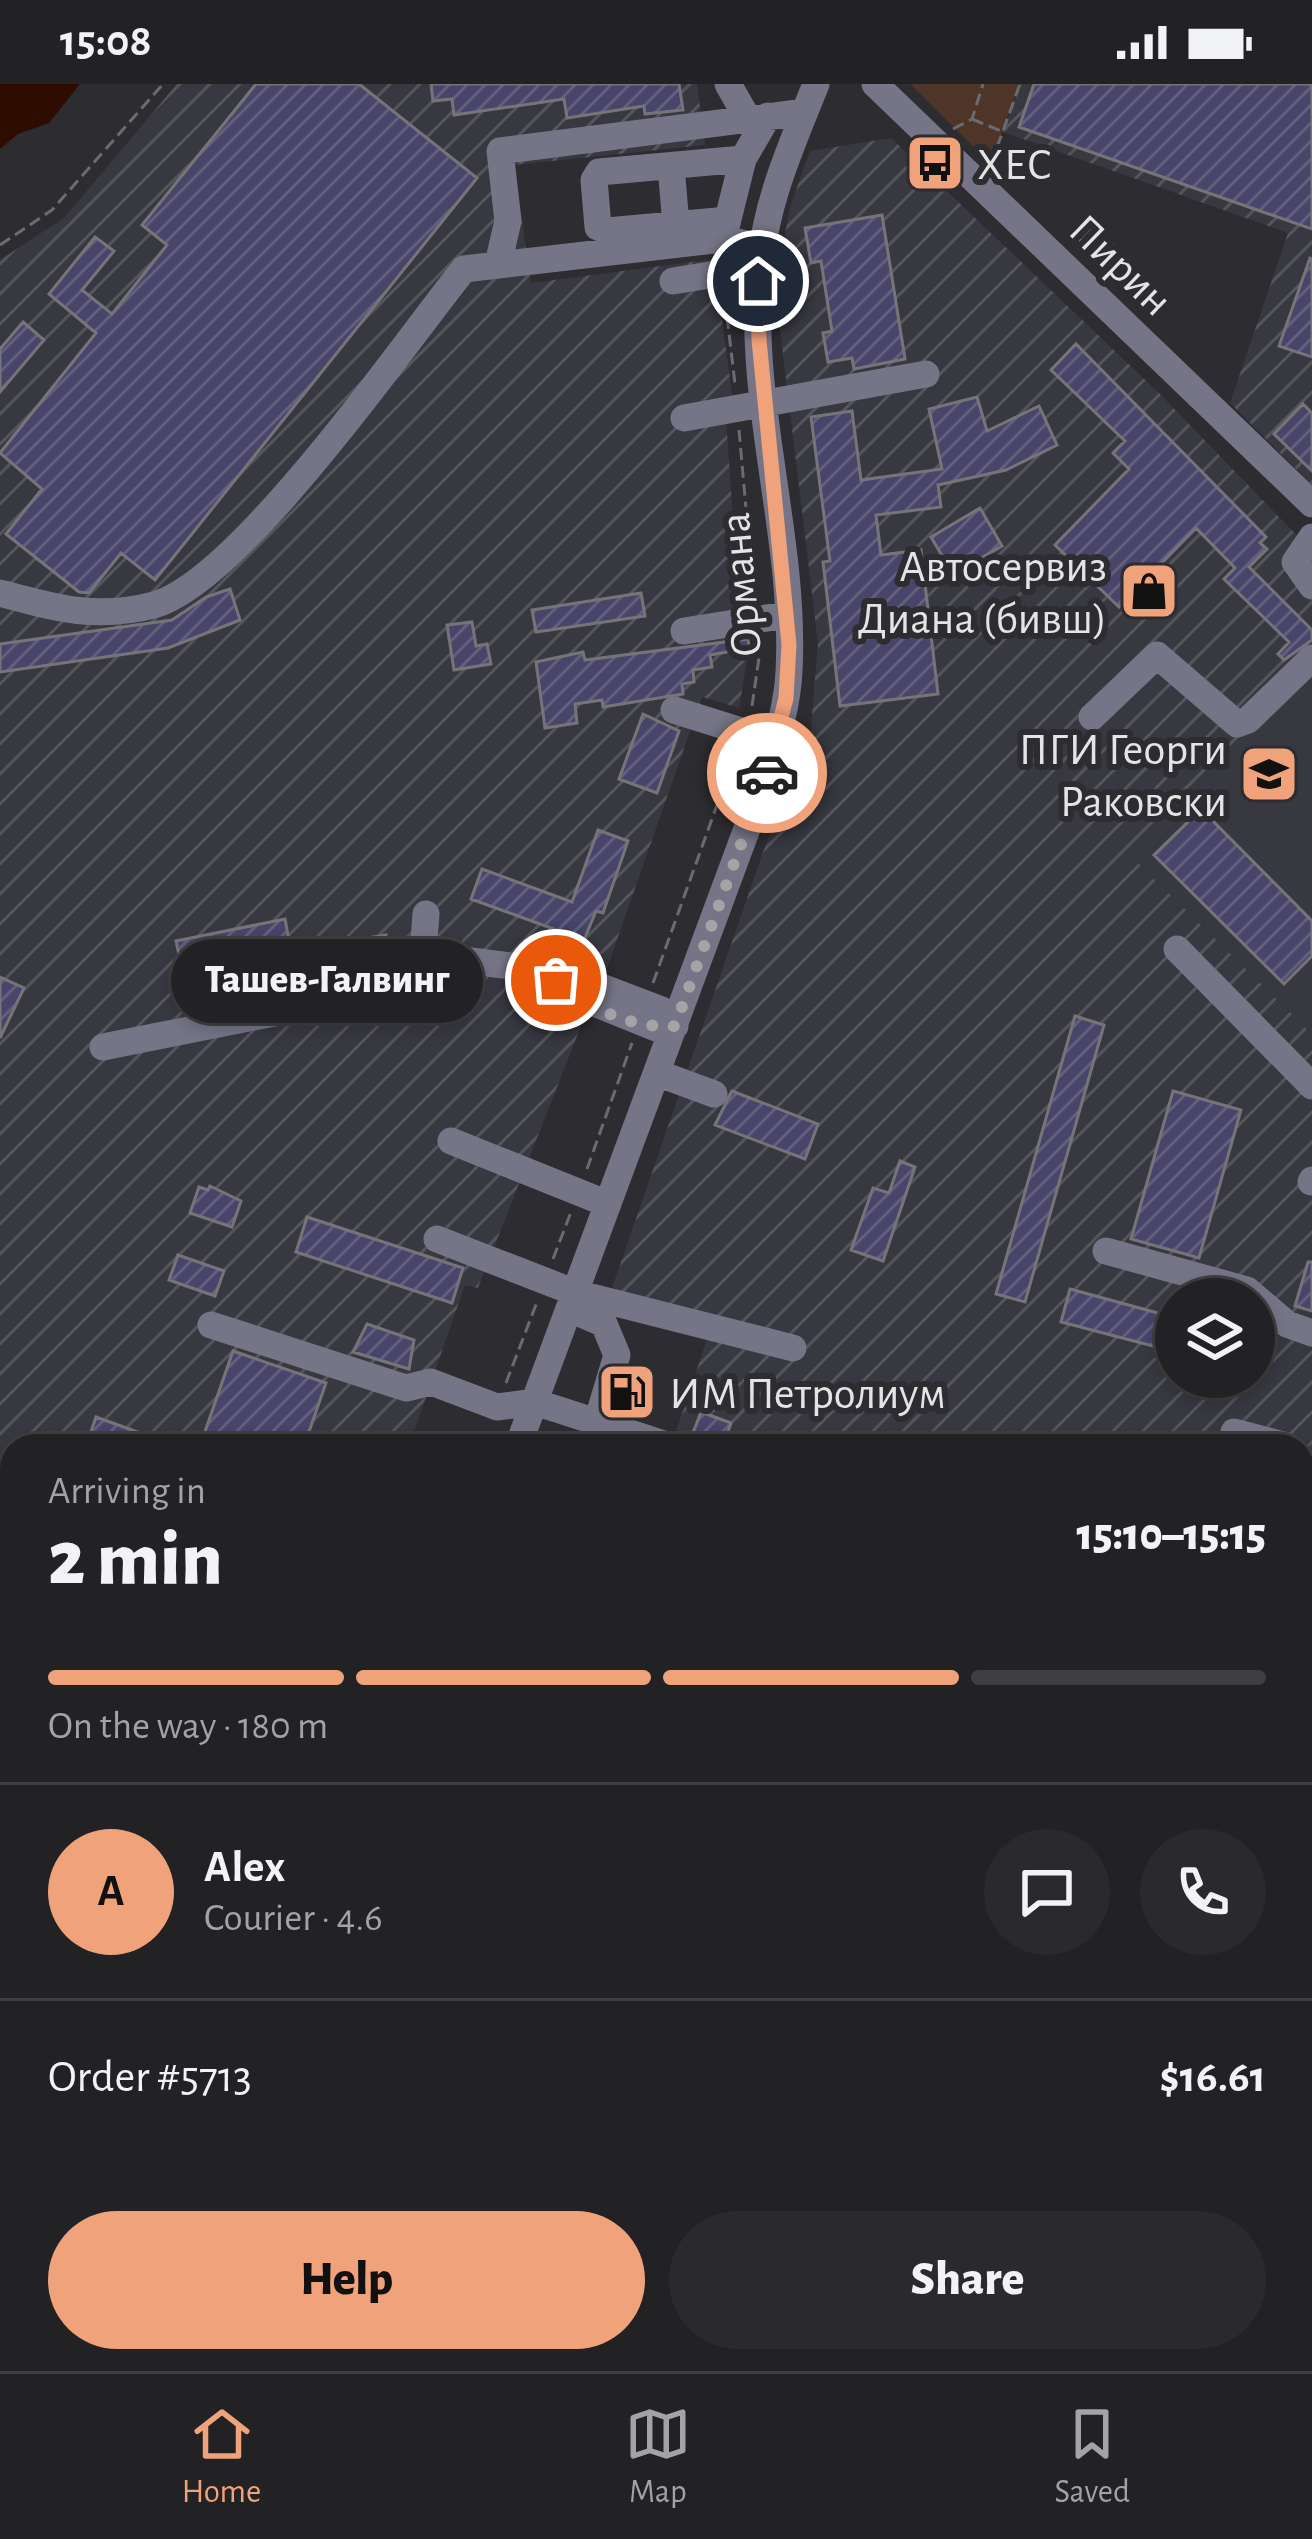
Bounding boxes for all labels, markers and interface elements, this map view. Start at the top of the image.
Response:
text: 15:08 [60,19,152,64]
bus stop icon: ХЕС [904,132,966,194]
place label: ХЕС [977,143,1052,188]
street label: Пирин [1060,207,1180,325]
pin [707,230,809,332]
icon: home [725,248,791,314]
street label: Ормана [713,510,770,659]
place label: Автосервиз Диана (бивш) [858,545,1107,642]
shop icon: Автосервиз Диана (бивш) [1118,560,1180,622]
courier [707,713,827,833]
place label: ПГИ Георги Раковски [1018,728,1227,825]
icon: car [734,740,800,806]
school or university icon: ПГИ Георги Раковски [1238,743,1300,805]
pin [505,929,607,1031]
callout: Ташев-Галвинг [172,938,484,1022]
icon: bag [523,947,589,1013]
text: Ташев-Галвинг [204,961,450,1000]
map controls [1155,1278,1275,1398]
button: layers [1155,1278,1275,1398]
fuel station icon: ИМ Петролиум [596,1361,658,1423]
place label: ИМ Петролиум [669,1372,946,1417]
text: Arriving in [48,1472,206,1511]
text: 15:10–15:15 [1076,1513,1266,1558]
text: 2 min [48,1521,223,1599]
text: On the way · 180 m [48,1707,328,1746]
button: chat [984,1829,1110,1955]
button: phone [1140,1829,1266,1955]
text: Alex [204,1845,285,1890]
text: A [97,1869,125,1914]
text: Courier · 4.6 [204,1899,383,1938]
text: Order #5713 [48,2055,252,2100]
text: $16.61 [1160,2055,1266,2100]
button: Help [48,2211,645,2349]
button: Share [669,2211,1266,2349]
tab: Home [182,2401,261,2513]
tab: Map [625,2401,691,2513]
tab: Saved [1055,2401,1130,2513]

